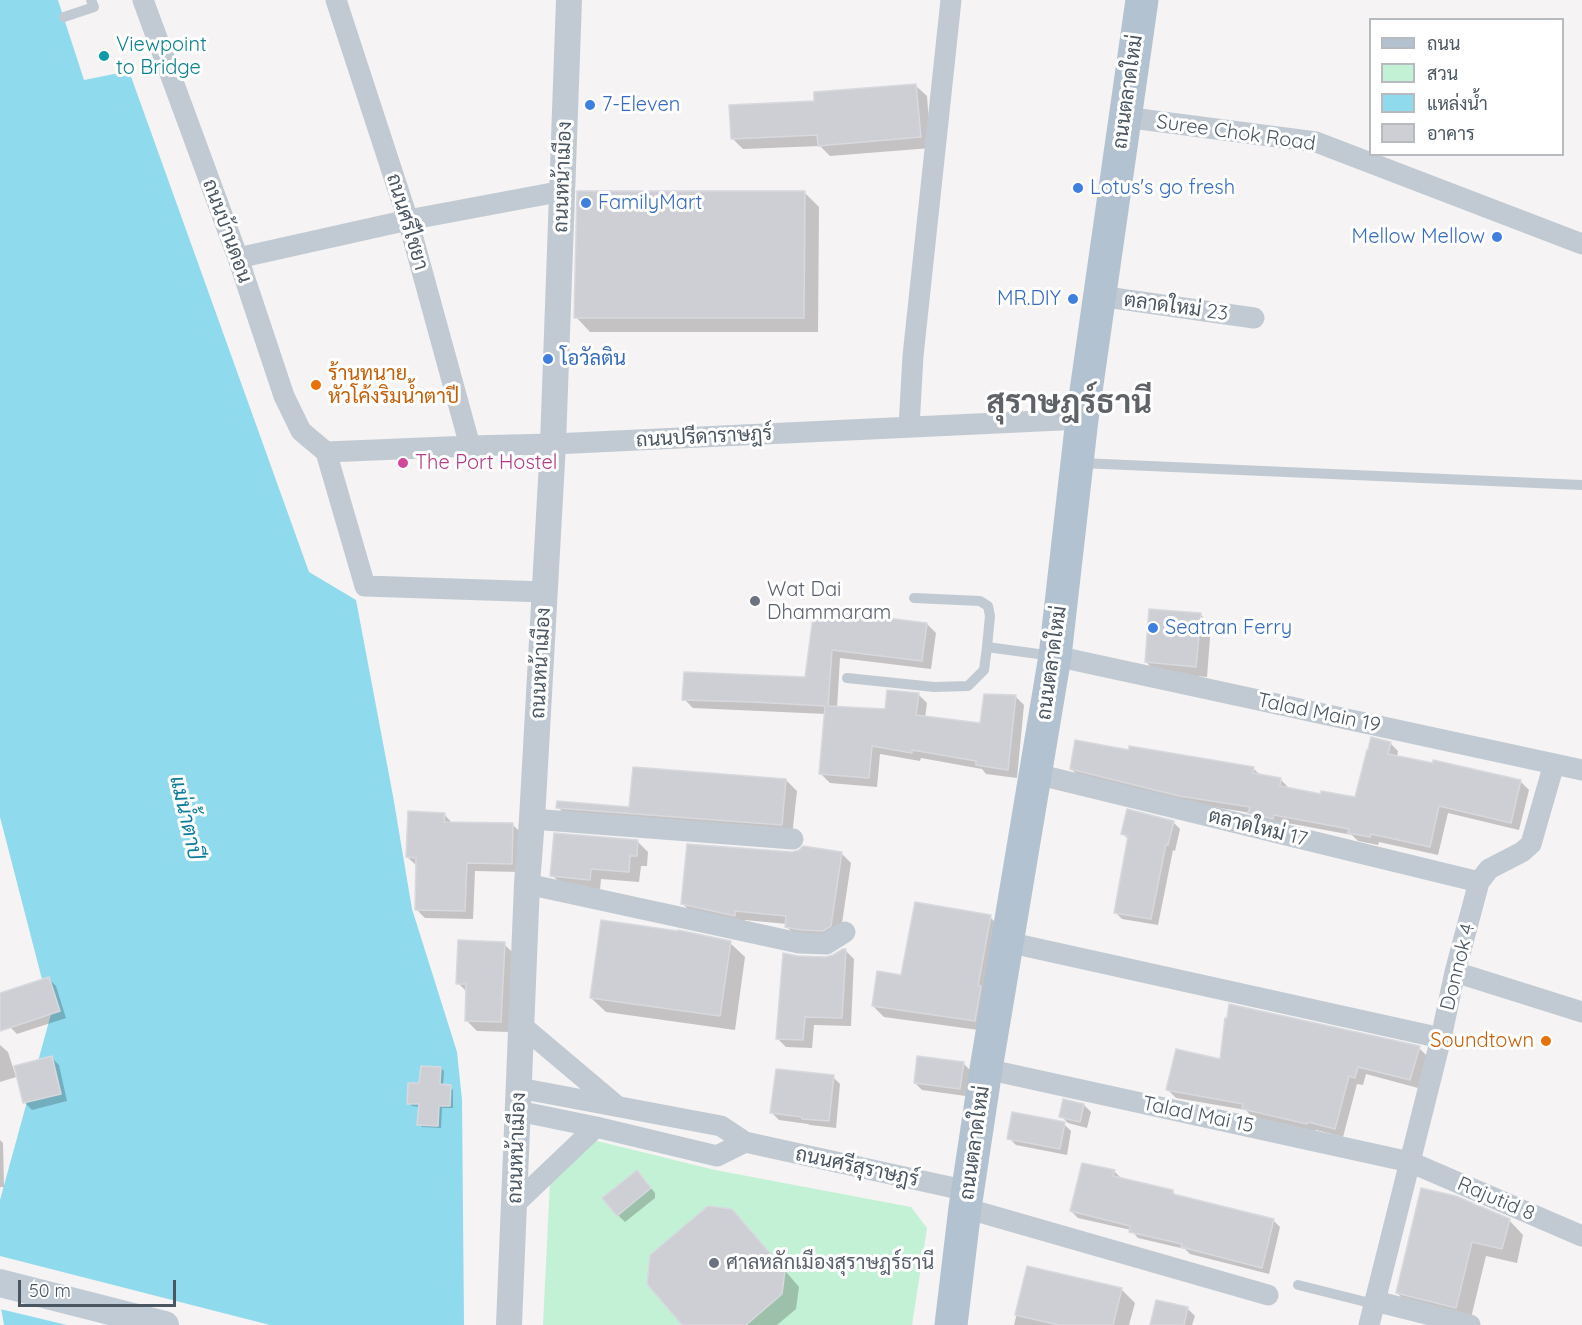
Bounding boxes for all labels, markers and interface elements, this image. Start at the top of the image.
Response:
legend [1369,18,1564,156]
text: ถนน [1427,32,1460,55]
place label: Viewpoint to Bridge [116,33,207,80]
street label: ถนนตลาดใหม่ [1108,33,1148,151]
marker: Viewpoint to Bridge [97,49,111,63]
text: สวน [1427,62,1458,85]
text: แหล่งน้ำ [1427,92,1488,115]
place label: 7-Eleven [602,93,680,117]
marker: 7-Eleven [583,98,597,112]
street label: Suree Chok Road [1155,110,1317,156]
street label: ถนนหน้าเมือง [549,121,577,233]
text: อาคาร [1427,122,1475,145]
street label: ถนนศรีไชยา [381,171,433,273]
street label: ถนนบ้านดอน [197,176,257,286]
place label: Lotus's go fresh [1090,176,1235,200]
marker: Lotus's go fresh [1071,181,1085,195]
place label: FamilyMart [598,191,702,215]
marker: FamilyMart [579,196,593,210]
place label: Mellow Mellow [1352,225,1485,249]
marker: Mellow Mellow [1490,230,1504,244]
place label: MR.DIY [997,287,1061,311]
street label: ตลาดใหม่ 23 [1122,288,1230,326]
marker: MR.DIY [1066,292,1080,306]
place label: โอวัลติน [560,347,626,371]
marker: โอวัลติน [541,352,555,366]
place label: ร้านทนาย หัวโค้งริมน้ำตาปี [328,362,459,409]
marker: ร้านทนาย หัวโค้งริมน้ำตาปี [309,378,323,392]
district label: สุราษฎร์ธานี [986,384,1152,422]
street label: ถนนปรีดาราษฎร์ [635,421,773,453]
place label: The Port Hostel [415,451,557,475]
marker: The Port Hostel [396,456,410,470]
place label: Wat Dai Dhammaram [767,578,891,625]
marker: Wat Dai Dhammaram [748,594,762,608]
street label: ถนนตลาดใหม่ [1032,604,1072,722]
street label: ถนนหน้าเมือง [526,607,556,719]
place label: Seatran Ferry [1165,616,1292,640]
marker: Seatran Ferry [1146,621,1160,635]
street label: Talad Main 19 [1255,688,1383,738]
water label: แม่น้ำตาปี [164,774,208,862]
street label: ตลาดใหม่ 17 [1206,804,1310,852]
street label: Donnok 4 [1436,921,1480,1013]
place label: Soundtown [1430,1029,1534,1053]
marker: Soundtown [1539,1034,1553,1048]
street label: ถนนตลาดใหม่ [955,1084,995,1202]
street label: Talad Mai 15 [1140,1091,1256,1139]
street label: ถนนหน้าเมือง [503,1092,531,1204]
street label: ถนนศรีสุราษฎร์ [793,1142,921,1192]
street label: Rajutid 8 [1454,1172,1538,1226]
place label: ศาลหลักเมืองสุราษฎร์ธานี [726,1251,934,1275]
marker: ศาลหลักเมืองสุราษฎร์ธานี [707,1256,721,1270]
scale bar [21,1268,178,1306]
text: 50 m [29,1279,71,1302]

